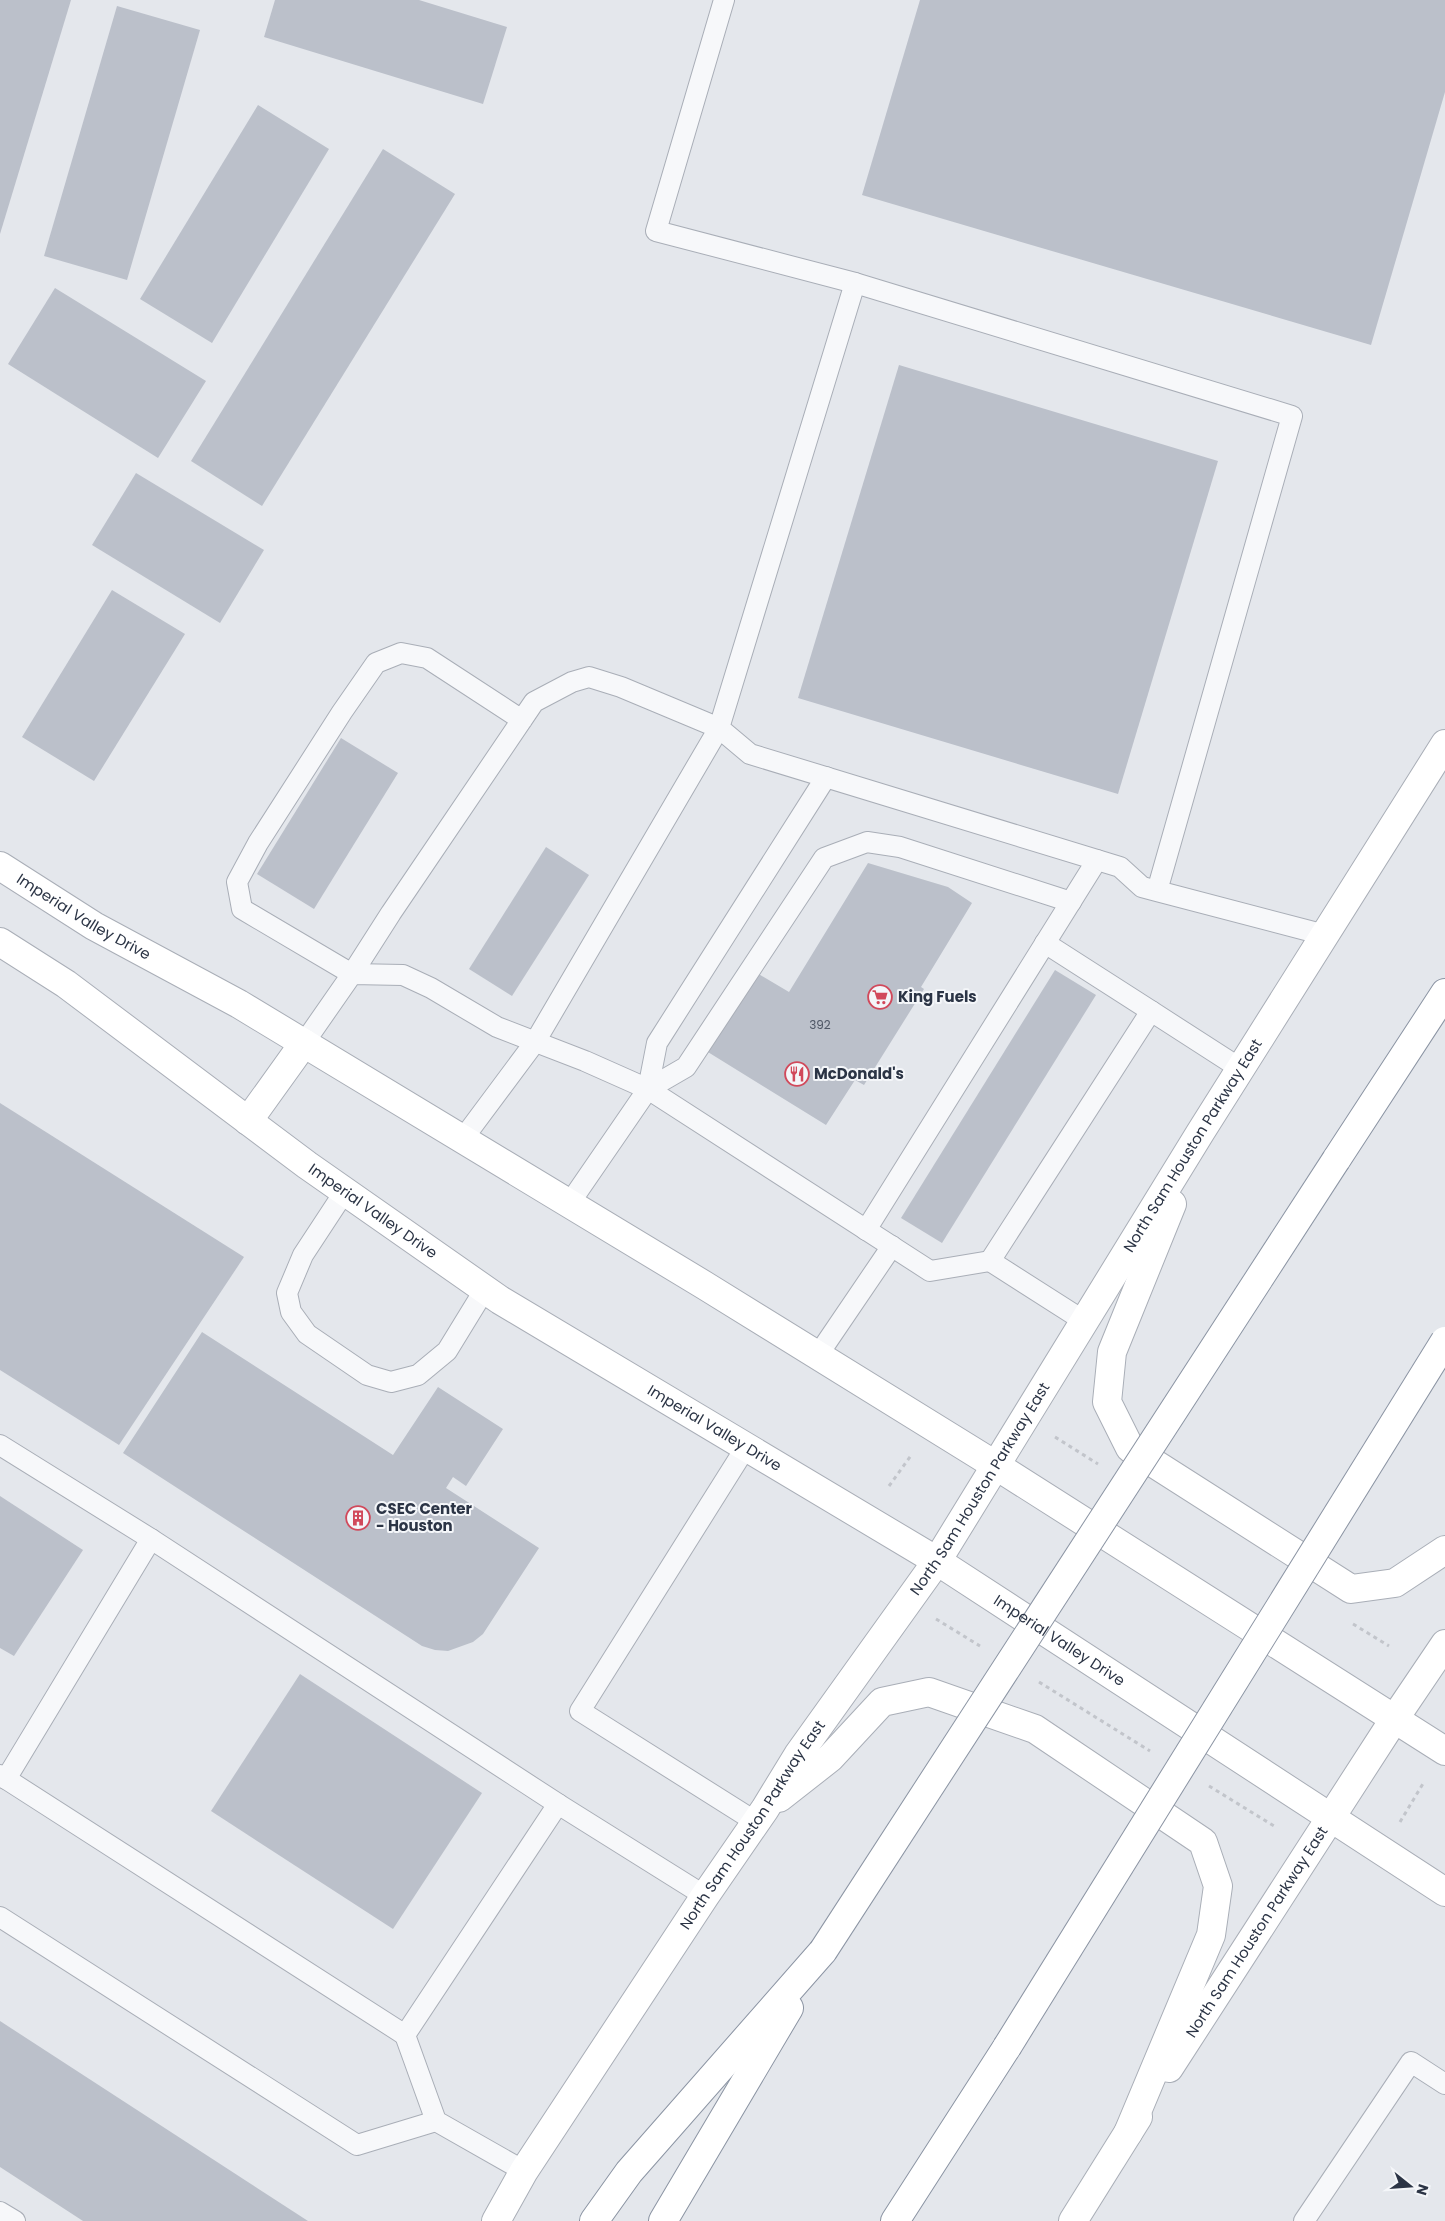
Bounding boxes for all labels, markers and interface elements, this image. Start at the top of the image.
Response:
street label: Imperial Valley Drive [13,868,155,965]
supermarket icon: King Fuels [867,984,893,1010]
place label: King Fuels [898,986,977,1007]
house number: 392 [809,1016,831,1033]
street label: North Sam Houston Parkway East [1118,1035,1267,1256]
restaurant icon: McDonald's [784,1061,810,1087]
place label: McDonald's [814,1063,904,1084]
street label: Imperial Valley Drive [304,1158,442,1263]
street label: North Sam Houston Parkway East [905,1378,1054,1599]
street label: Imperial Valley Drive [644,1379,786,1476]
place label: CSEC Center - Houston [376,1498,472,1536]
building icon: CSEC Center - Houston [345,1505,371,1531]
street label: Imperial Valley Drive [990,1590,1129,1691]
street label: North Sam Houston Parkway East [675,1716,830,1934]
street label: North Sam Houston Parkway East [1180,1822,1332,2041]
north arrow [1385,2161,1435,2211]
text: N [1411,2182,1434,2198]

